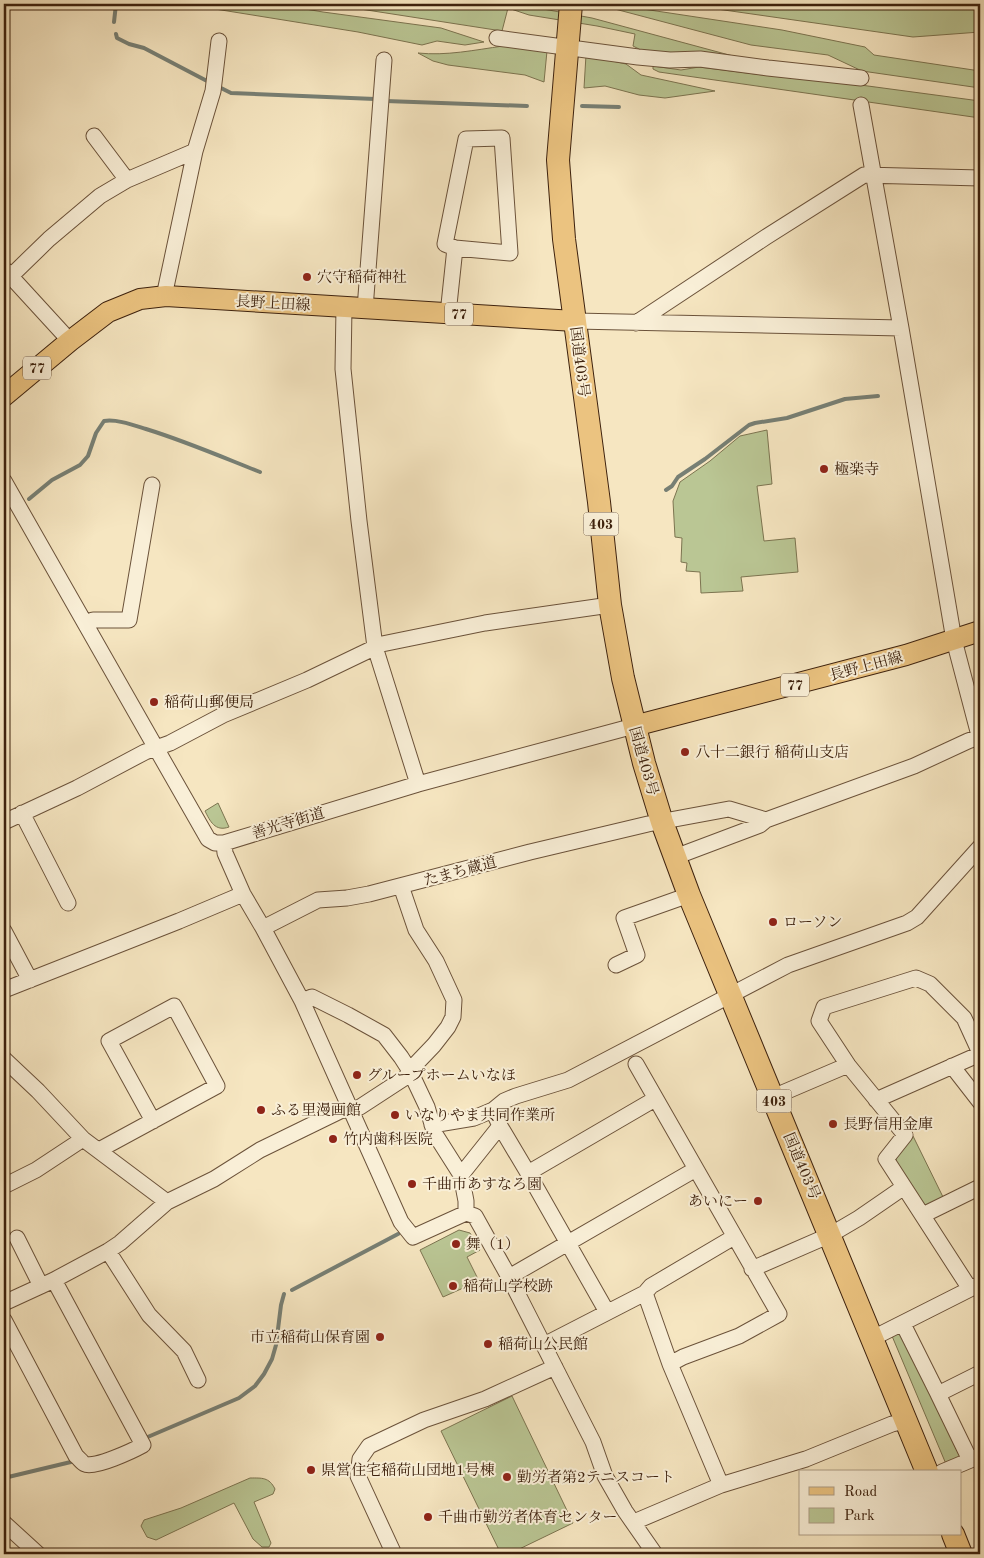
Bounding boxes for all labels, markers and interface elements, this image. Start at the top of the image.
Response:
place label: 穴守稲荷神社 [317,269,407,286]
marker: 穴守稲荷神社 [301,271,313,283]
street label: 長野上田線 [235,293,311,314]
road number: 77 [445,302,473,326]
street label: 国道403号 [567,326,592,398]
road number: 77 [23,356,51,379]
place label: 極楽寺 [834,461,879,478]
marker: 極楽寺 [818,463,830,475]
road number: 403 [584,512,618,536]
street label: 長野上田線 [828,649,905,684]
road number: 77 [781,674,809,696]
place label: 稲荷山郵便局 [164,694,254,711]
marker: 稲荷山郵便局 [148,696,160,708]
street label: 国道403号 [626,725,661,798]
place label: 八十二銀行 稲荷山支店 [695,744,849,761]
marker: 八十二銀行 稲荷山支店 [679,746,691,758]
street label: 善光寺街道 [250,804,327,843]
street label: たまち蔵道 [422,854,499,889]
marker: ローソン [767,916,779,928]
place label: ローソン [783,916,842,931]
place label: グループホームいなほ [367,1067,516,1084]
marker: グループホームいなほ [351,1069,363,1081]
road number: 403 [756,1090,792,1112]
place label: ふる里漫画館 [271,1102,361,1119]
marker: ふる里漫画館 [255,1104,267,1116]
place label: いなりやま共同作業所 [405,1107,555,1124]
marker: いなりやま共同作業所 [389,1109,401,1121]
place label: 長野信用金庫 [843,1116,933,1133]
marker: 長野信用金庫 [827,1118,839,1130]
street label: 国道403号 [780,1130,823,1202]
place label: 竹内歯科医院 [343,1131,433,1148]
marker: 竹内歯科医院 [327,1133,339,1145]
place label: 千曲市あすなろ園 [422,1176,542,1193]
marker: 千曲市あすなろ園 [406,1178,418,1190]
place label: あいにー [688,1194,748,1210]
marker: あいにー [752,1195,764,1207]
place label: 舞（1） [466,1236,520,1253]
marker: 舞（1） [450,1238,462,1250]
place label: 稲荷山学校跡 [463,1278,553,1295]
marker: 稲荷山学校跡 [447,1280,459,1292]
place label: 市立稲荷山保育園 [250,1329,370,1346]
marker: 市立稲荷山保育園 [374,1331,386,1343]
place label: 稲荷山公民館 [498,1336,588,1353]
marker: 稲荷山公民館 [482,1338,494,1350]
place label: 県営住宅稲荷山団地1号棟 [321,1462,495,1479]
marker: 県営住宅稲荷山団地1号棟 [305,1464,317,1476]
place label: 勤労者第2テニスコート [517,1469,675,1486]
legend [799,1470,962,1536]
marker: 勤労者第2テニスコート [501,1471,513,1483]
text: Road [844,1485,878,1500]
place label: 千曲市勤労者体育センター [438,1509,617,1526]
text: Park [844,1509,875,1524]
marker: 千曲市勤労者体育センター [422,1511,434,1523]

